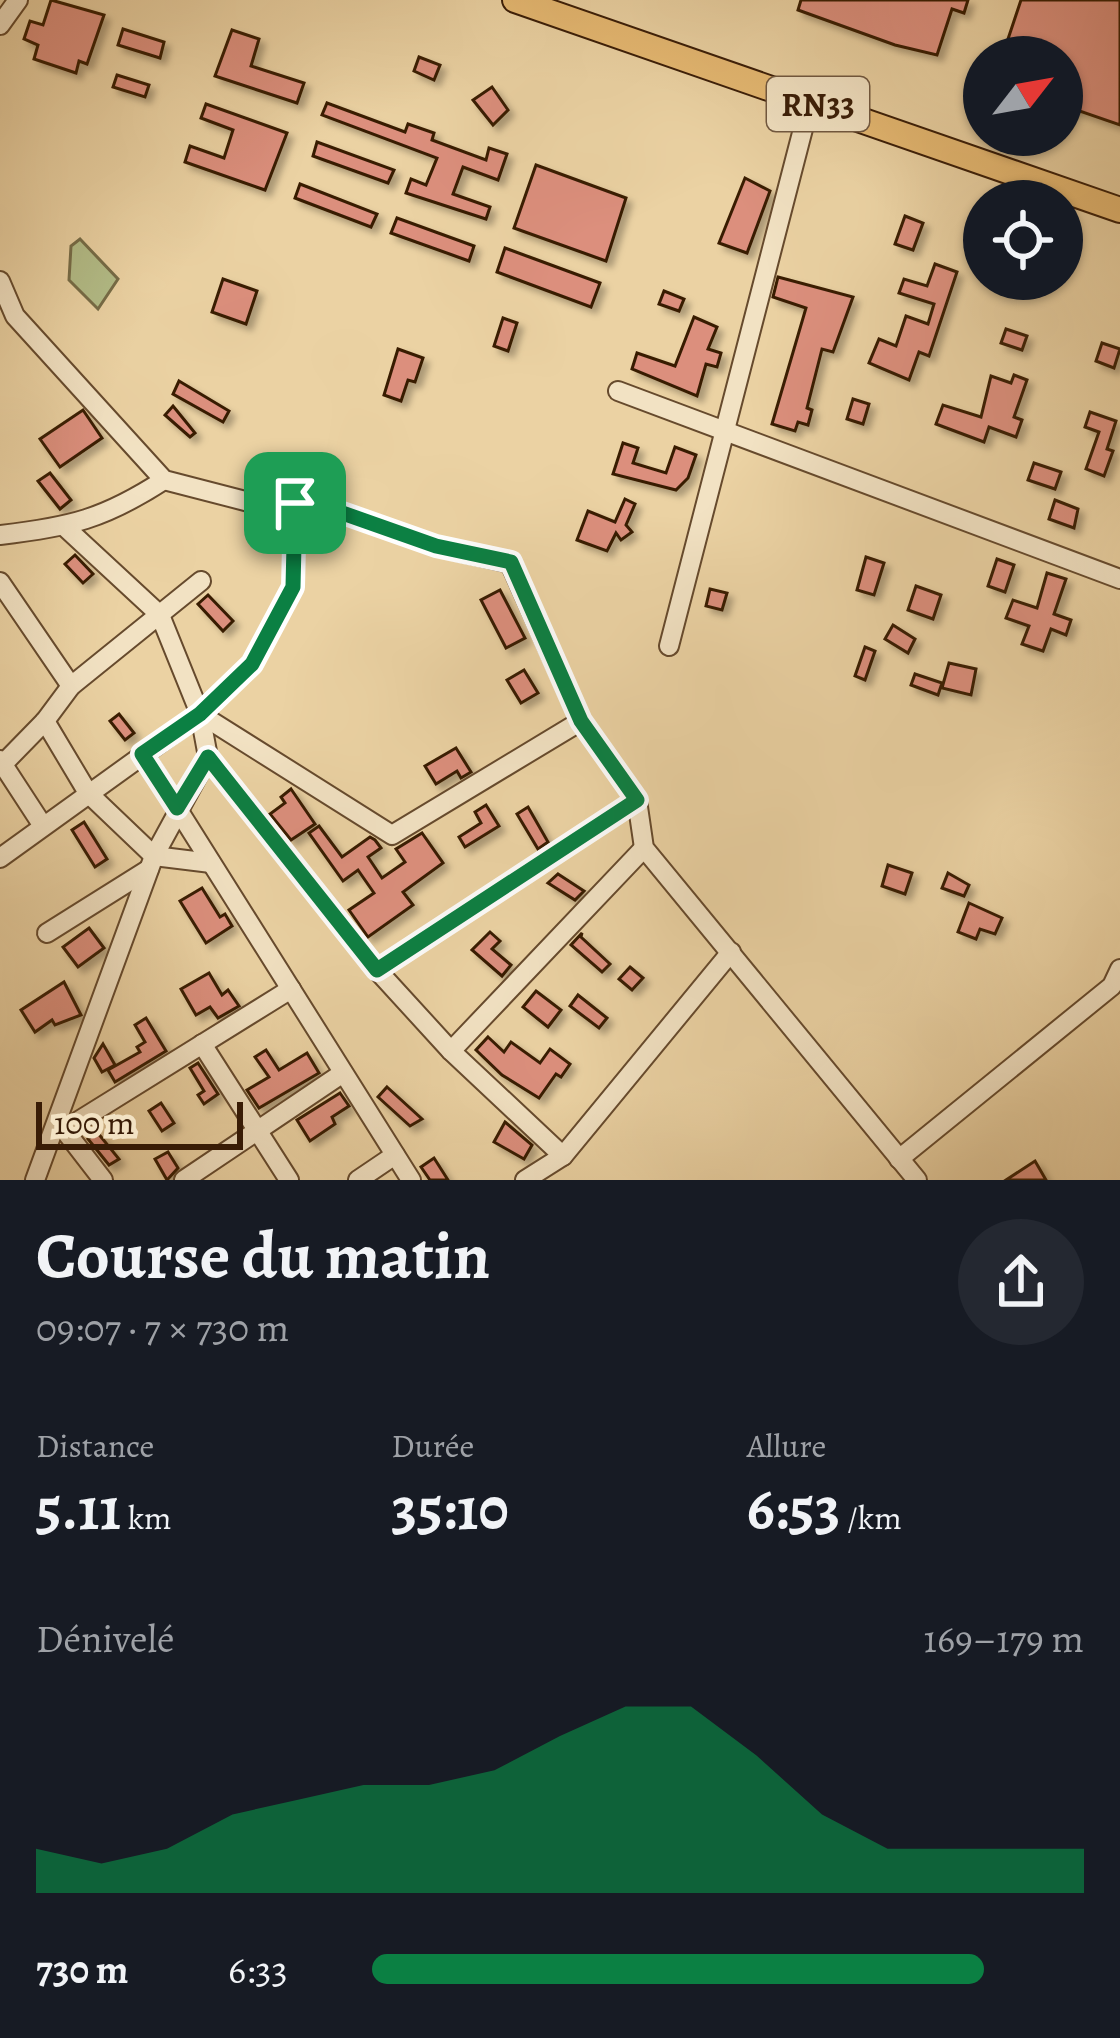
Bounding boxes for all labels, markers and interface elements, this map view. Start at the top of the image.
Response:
north arrow [963,36,1083,156]
map controls [963,36,1083,300]
road number: RN33 [767,77,869,131]
button: locate [963,180,1083,300]
pin [244,452,346,554]
icon: arrive [262,470,328,536]
scale bar [36,1096,243,1149]
text: 100 m [54,1100,134,1145]
text: Course du matin [36,1211,490,1301]
button: share [958,1219,1084,1345]
text: 09:07 · 7 × 730 m [36,1301,289,1354]
text: Distance [36,1423,154,1468]
text: Durée [391,1423,474,1468]
text: Allure [747,1423,826,1468]
text: 5.11 [36,1468,121,1550]
text: 35:10 [391,1468,509,1550]
text: 6:53 [747,1468,840,1550]
text: km [121,1495,172,1540]
text: /km [840,1495,902,1540]
text: Dénivelé [36,1612,174,1665]
text: 169–179 m [924,1612,1084,1665]
text: 730 m [36,1943,129,1996]
text: 6:33 [228,1943,288,1996]

